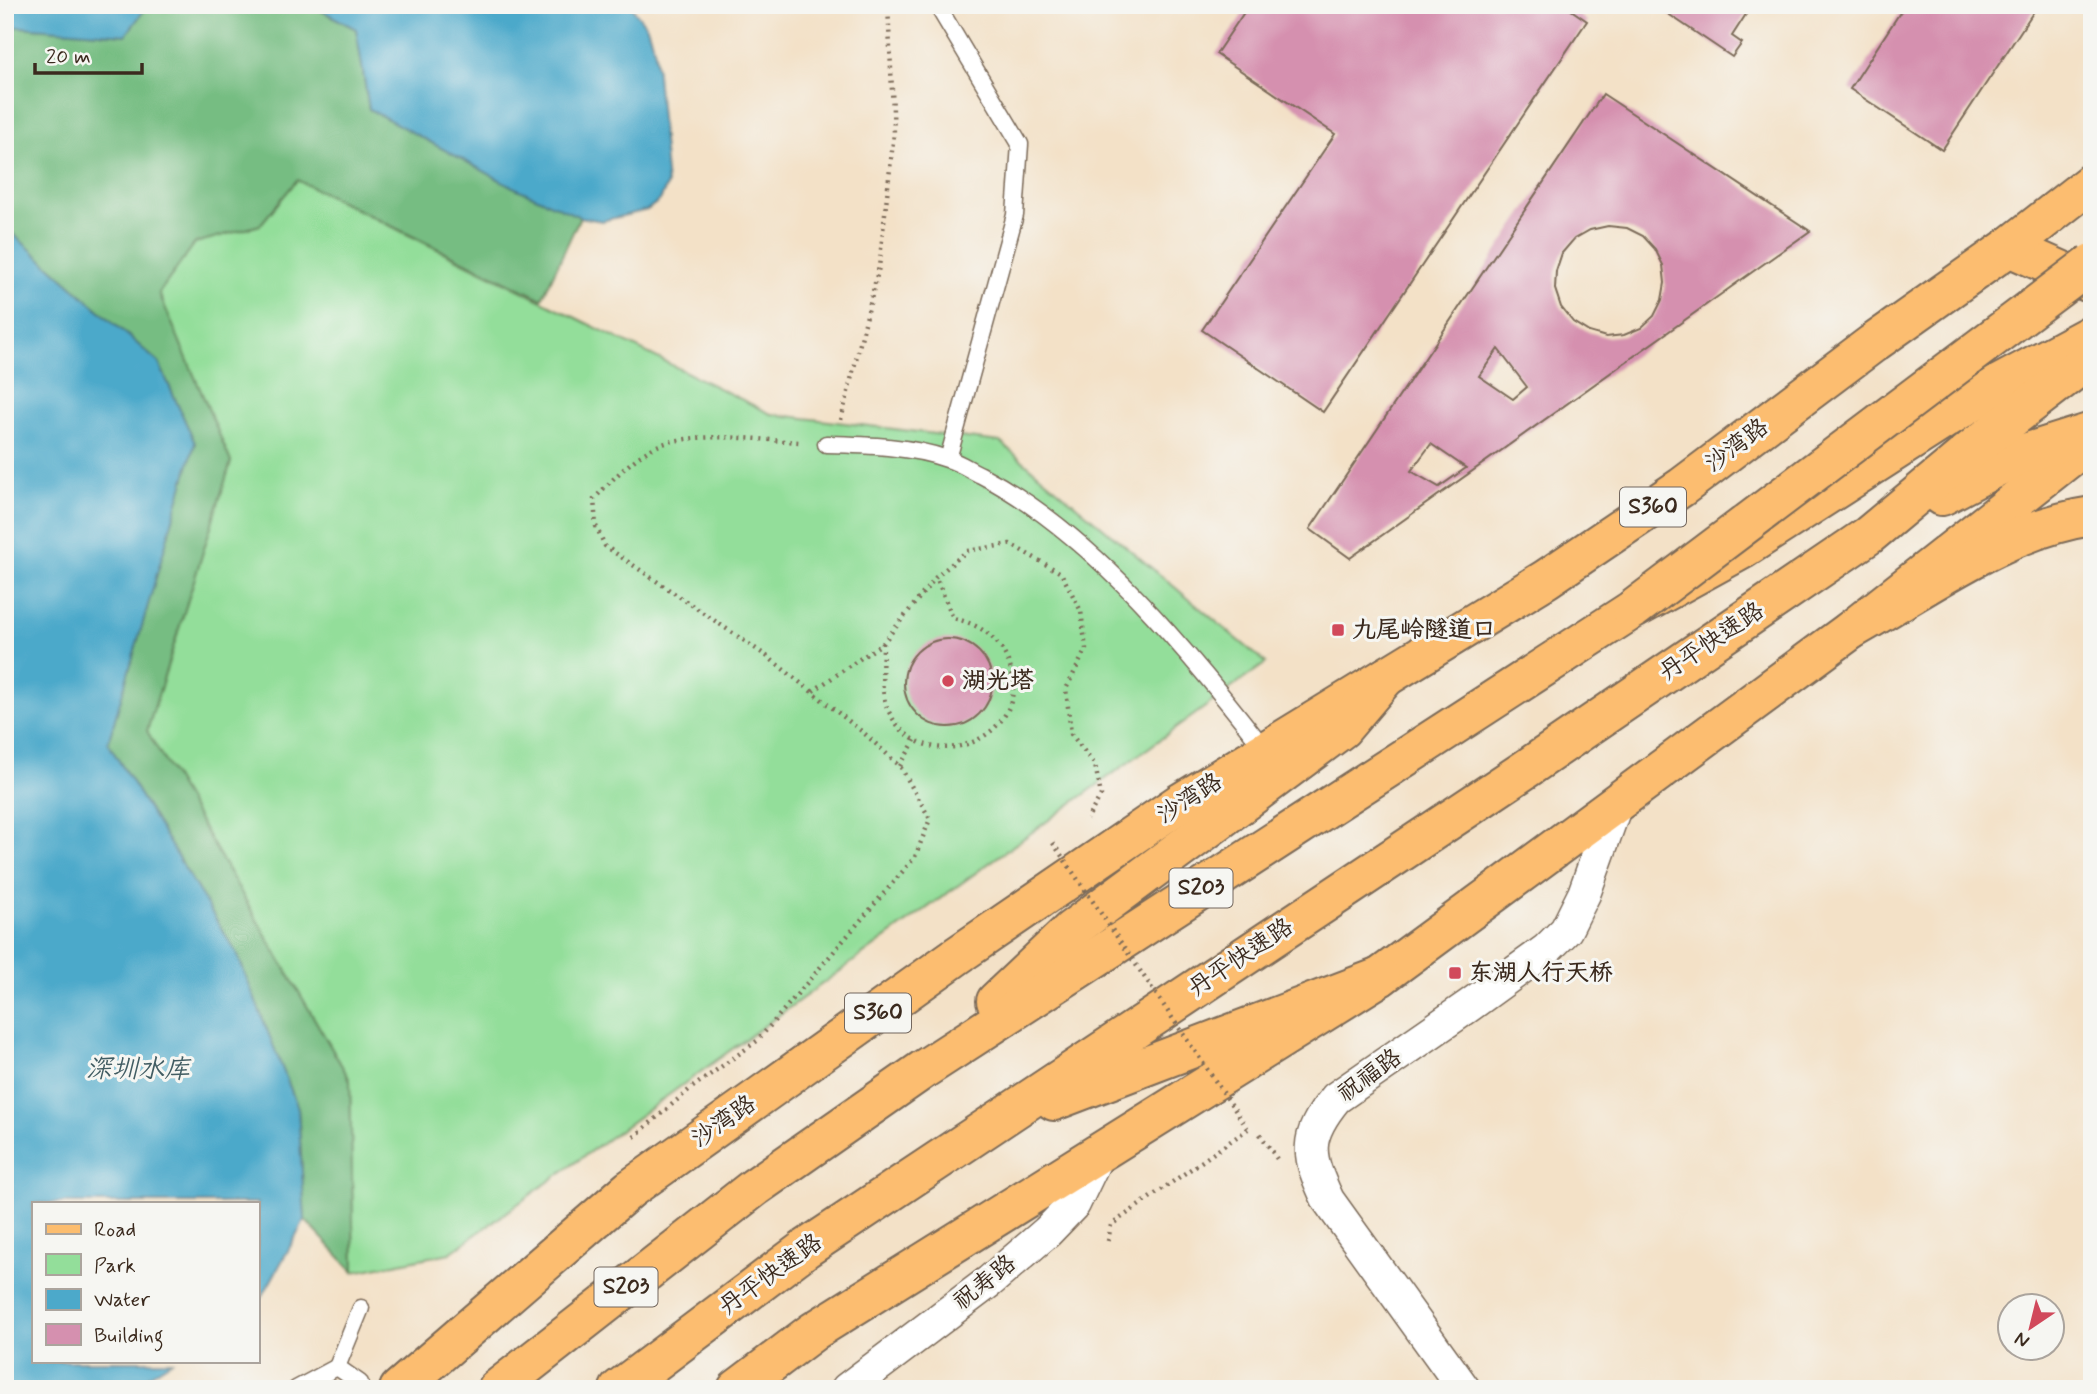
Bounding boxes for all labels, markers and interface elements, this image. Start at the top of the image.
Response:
scale bar [35,32,142,76]
text: 20 m [46,43,91,71]
street label: 沙湾路 [1699,412,1775,480]
road number: S360 [1620,488,1686,526]
street label: 丹平快速路 [1654,596,1770,688]
place label: 九尾岭隧道口 [1352,615,1496,646]
marker: 九尾岭隧道口 [1330,622,1346,638]
place label: 湖光塔 [962,666,1034,697]
marker: 湖光塔 [940,673,956,689]
street label: 沙湾路 [1151,766,1229,832]
road number: S203 [1170,868,1232,908]
street label: 丹平快速路 [1183,912,1299,1004]
place label: 东湖人行天桥 [1469,958,1613,989]
marker: 东湖人行天桥 [1447,965,1463,981]
road number: S360 [845,994,911,1032]
street label: 祝福路 [1332,1042,1408,1110]
water label: 深圳水库 [86,1053,192,1087]
street label: 沙湾路 [686,1089,762,1155]
legend [32,1202,259,1362]
text: Road [94,1216,136,1244]
street label: 丹平快速路 [713,1227,829,1323]
street label: 祝寿路 [947,1248,1023,1318]
text: Park [94,1252,136,1280]
road number: S203 [594,1268,658,1306]
text: Water [94,1286,150,1314]
north arrow [1996,1292,2066,1362]
text: Building [94,1322,164,1352]
text: N [2010,1326,2034,1354]

